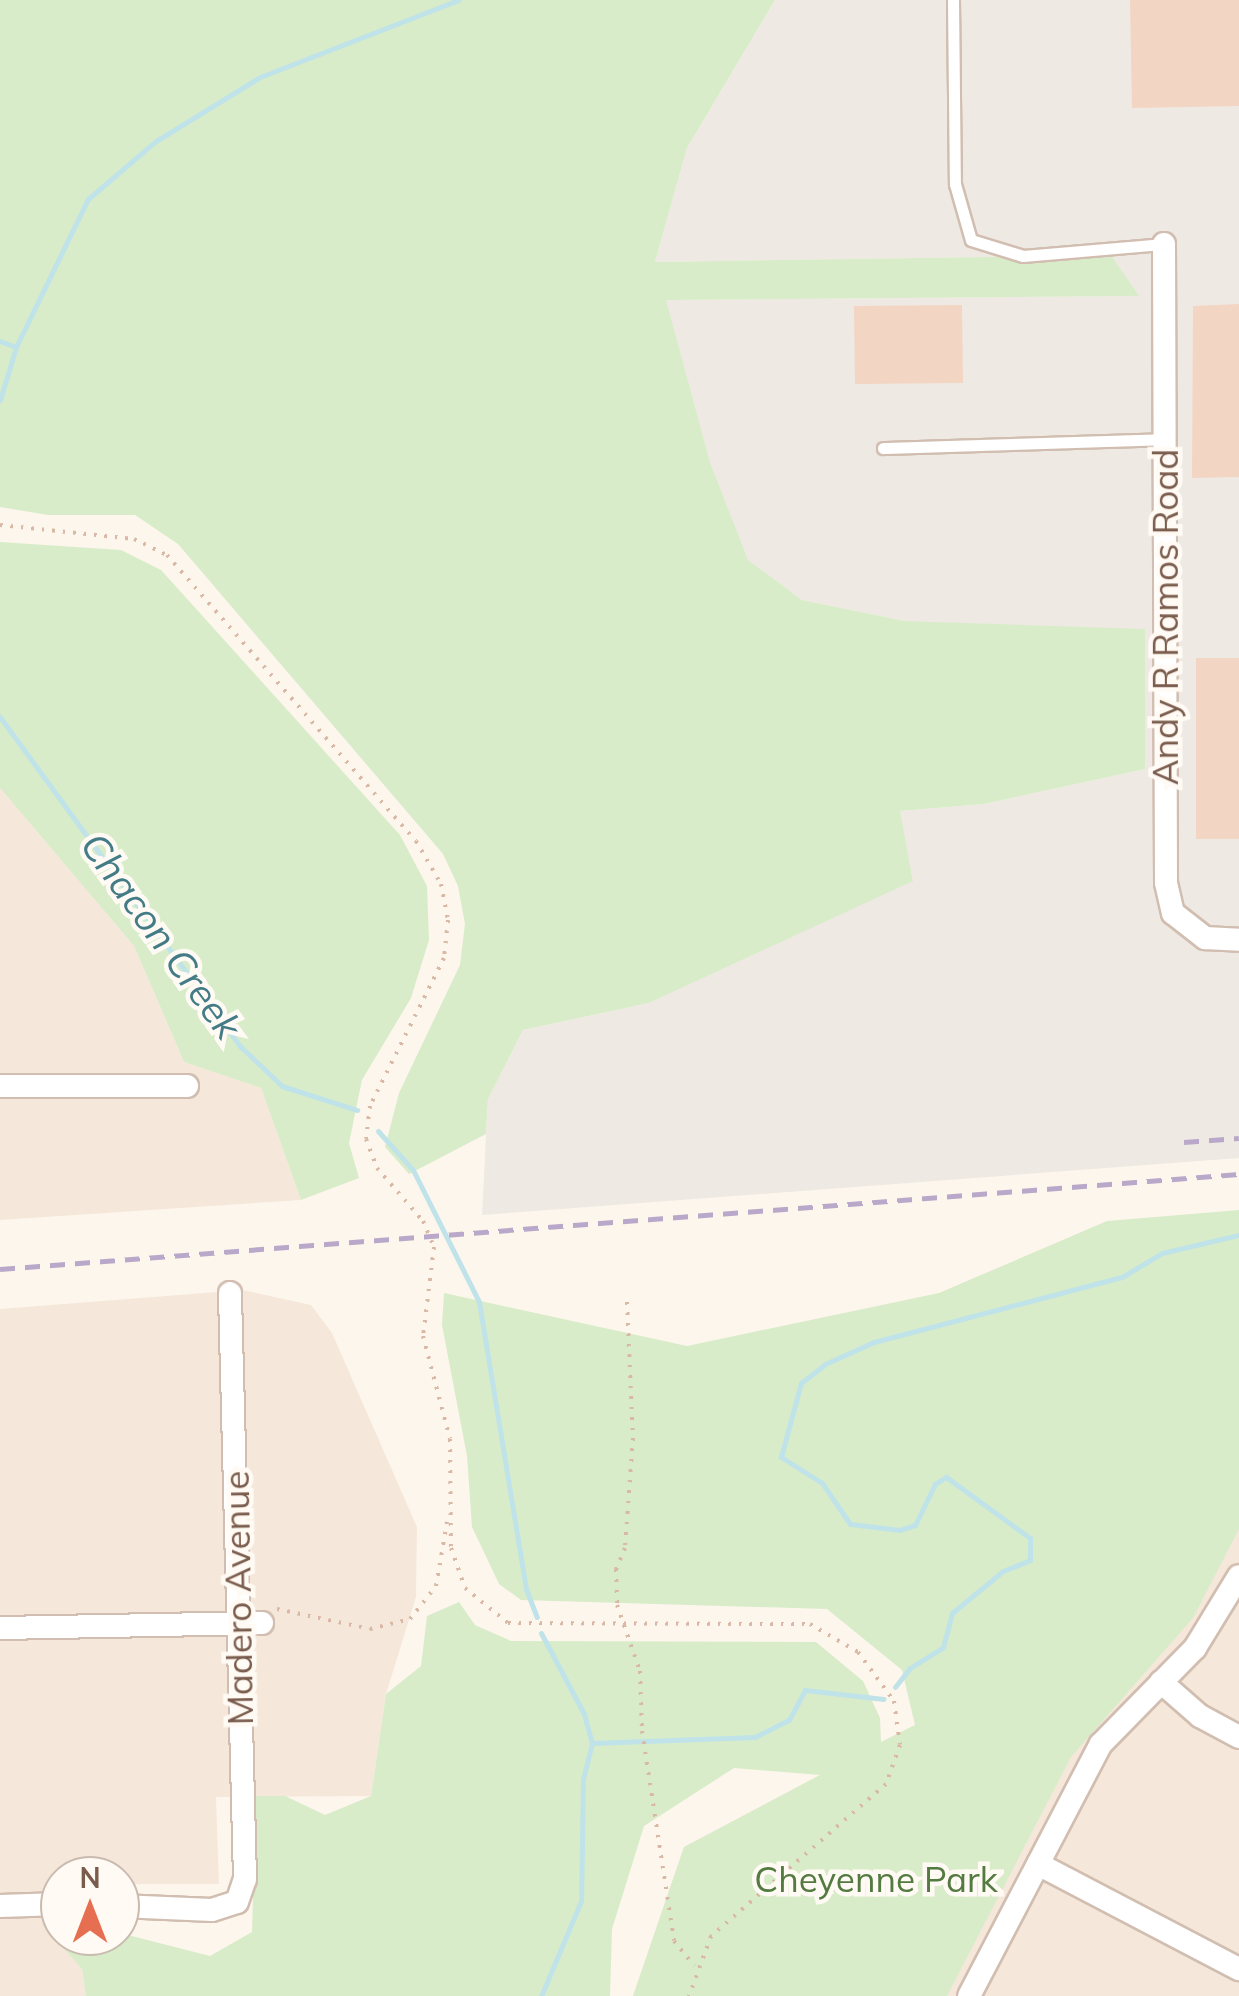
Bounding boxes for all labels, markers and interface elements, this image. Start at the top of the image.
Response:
street label: Andy R Ramos Road [1144,449,1186,785]
water label: Chacon Creek [71,824,251,1048]
street label: Madero Avenue [215,1470,261,1726]
north arrow [40,1856,140,1956]
park label: Cheyenne Park [754,1858,998,1900]
text: N [79,1860,101,1895]

